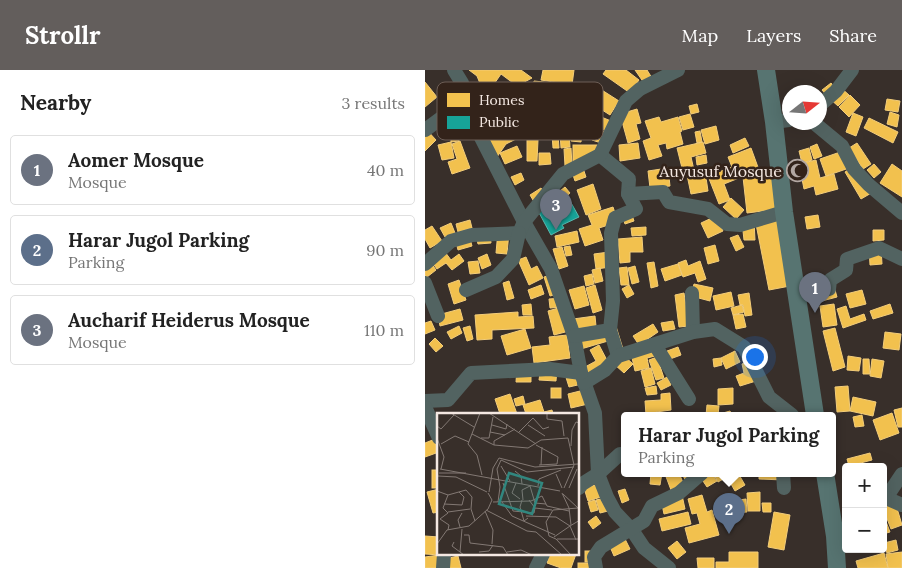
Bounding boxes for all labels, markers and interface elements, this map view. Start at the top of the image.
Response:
text: Strollr [25,20,100,51]
text: Map [682,24,718,47]
text: Layers [746,24,801,47]
text: Share [829,24,877,47]
legend [437,82,603,140]
north arrow [782,85,827,130]
text: Nearby [20,89,91,116]
text: Homes [479,91,524,109]
text: 3 results [341,93,405,113]
text: Public [479,113,519,131]
text: Aomer Mosque [68,148,204,172]
mosque icon: Auyusuf Mosque [786,159,810,183]
text: 1 [34,160,40,180]
text: 40 m [367,160,404,180]
place label: Auyusuf Mosque [658,161,782,181]
text: Mosque [68,172,127,192]
pin: 3 [540,189,572,230]
text: Harar Jugol Parking [68,228,249,252]
text: 2 [33,240,41,260]
text: 90 m [366,240,404,260]
text: Parking [68,252,124,272]
pin: 1 [799,272,831,313]
text: Aucharif Heiderus Mosque [68,308,310,332]
text: 3 [33,320,41,340]
text: 110 m [364,320,404,340]
text: Mosque [68,332,127,352]
your location [742,344,768,370]
popup [621,412,836,477]
inset map [437,413,580,556]
text: Harar Jugol Parking [638,423,819,447]
text: Parking [638,447,694,467]
map controls [842,463,887,553]
button: + [842,463,887,508]
pin: 2 [713,493,745,534]
button: − [842,508,887,553]

